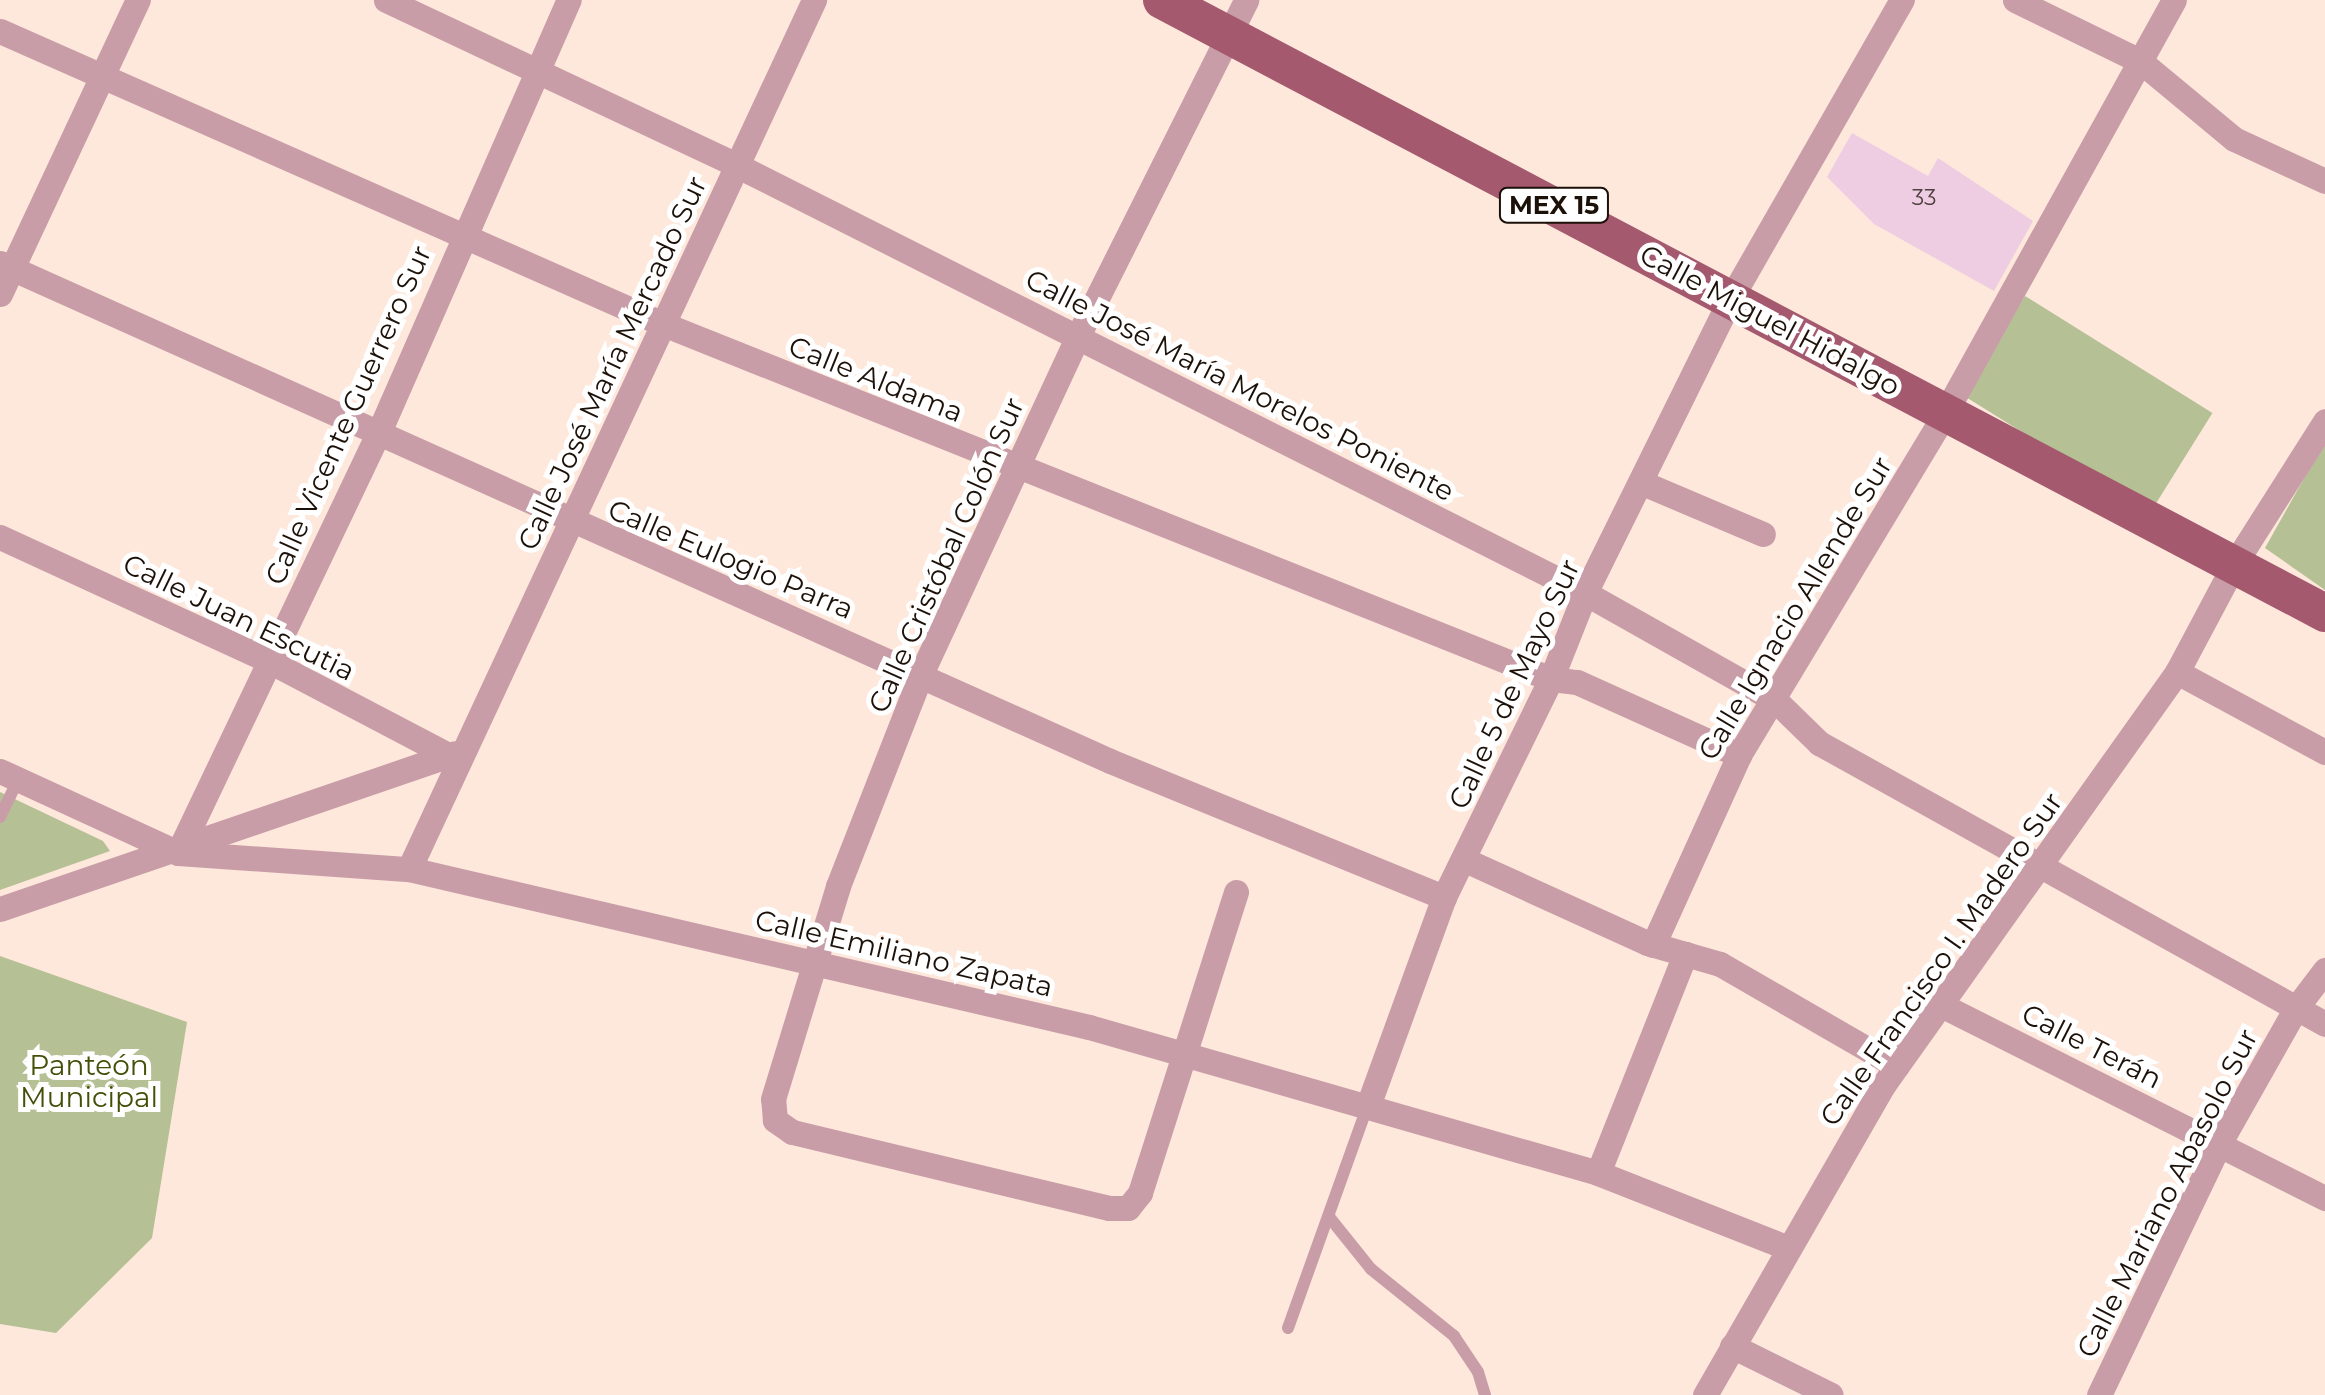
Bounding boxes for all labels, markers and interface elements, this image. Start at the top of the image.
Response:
street label: Calle José María Mercado Sur [510,171,714,555]
road number: MEX 15 [1496,185,1612,225]
house number: 33 [1912,185,1936,211]
street label: Calle Miguel Hidalgo [1634,237,1906,403]
street label: Calle Vicente Guerrero Sur [258,240,438,590]
street label: Calle José María Morelos Poniente [1020,262,1460,508]
street label: Calle Aldama [784,329,968,429]
street label: Calle Cristóbal Colón Sur [861,392,1031,718]
street label: Calle Ignacio Allende Sur [1691,450,1899,766]
street label: Calle Eulogio Parra [603,492,859,626]
street label: Calle Juan Escutia [118,546,360,688]
street label: Calle 5 de Mayo Sur [1441,554,1587,814]
street label: Calle Francisco I. Madero Sur [1813,786,2069,1132]
street label: Calle Emiliano Zapata [752,902,1056,1004]
street label: Calle Terán [2016,996,2168,1096]
street label: Calle Mariano Abasolo Sur [2069,1023,2265,1363]
park label: Panteón Municipal [20,1048,158,1114]

